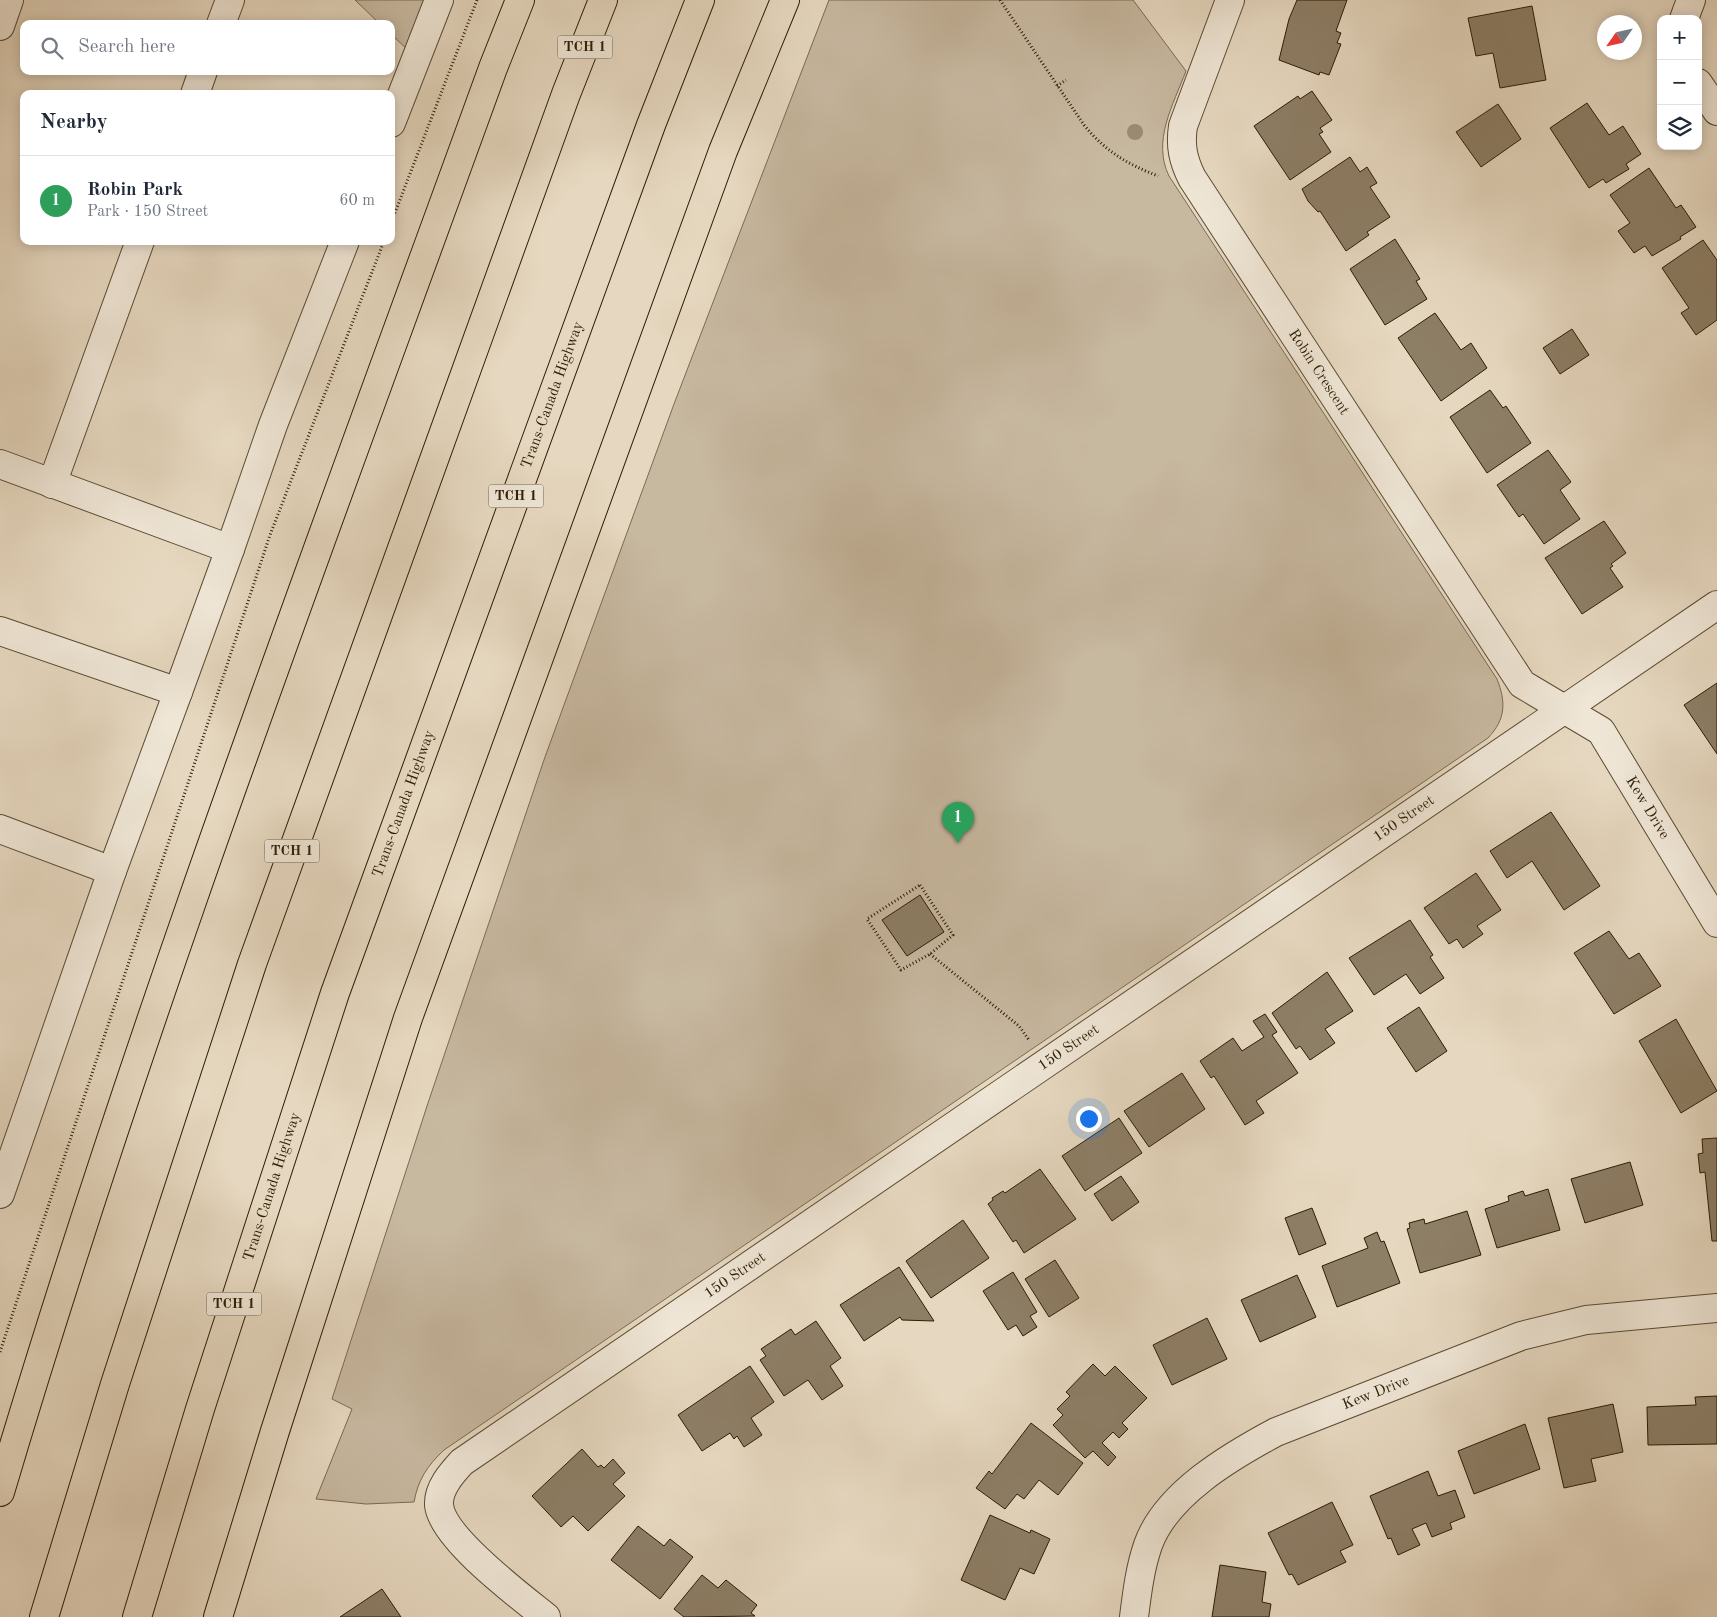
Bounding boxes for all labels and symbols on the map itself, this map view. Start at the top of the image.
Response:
north arrow [1597,15,1642,60]
road number: TCH 1 [558,36,612,58]
street label: Trans-Canada Highway [519,319,586,471]
street label: Robin Crescent [1285,327,1352,418]
road number: TCH 1 [488,484,544,508]
street label: Trans-Canada Highway [370,728,438,879]
street label: Kew Drive [1623,774,1672,842]
street label: 150 Street [1371,793,1437,845]
pin: 1 [942,802,974,843]
road number: TCH 1 [264,839,320,862]
street label: 150 Street [1036,1022,1102,1074]
your location [1076,1106,1102,1132]
street label: Trans-Canada Highway [241,1110,303,1263]
street label: 150 Street [702,1250,768,1301]
road number: TCH 1 [206,1292,262,1316]
street label: Kew Drive [1340,1373,1411,1413]

